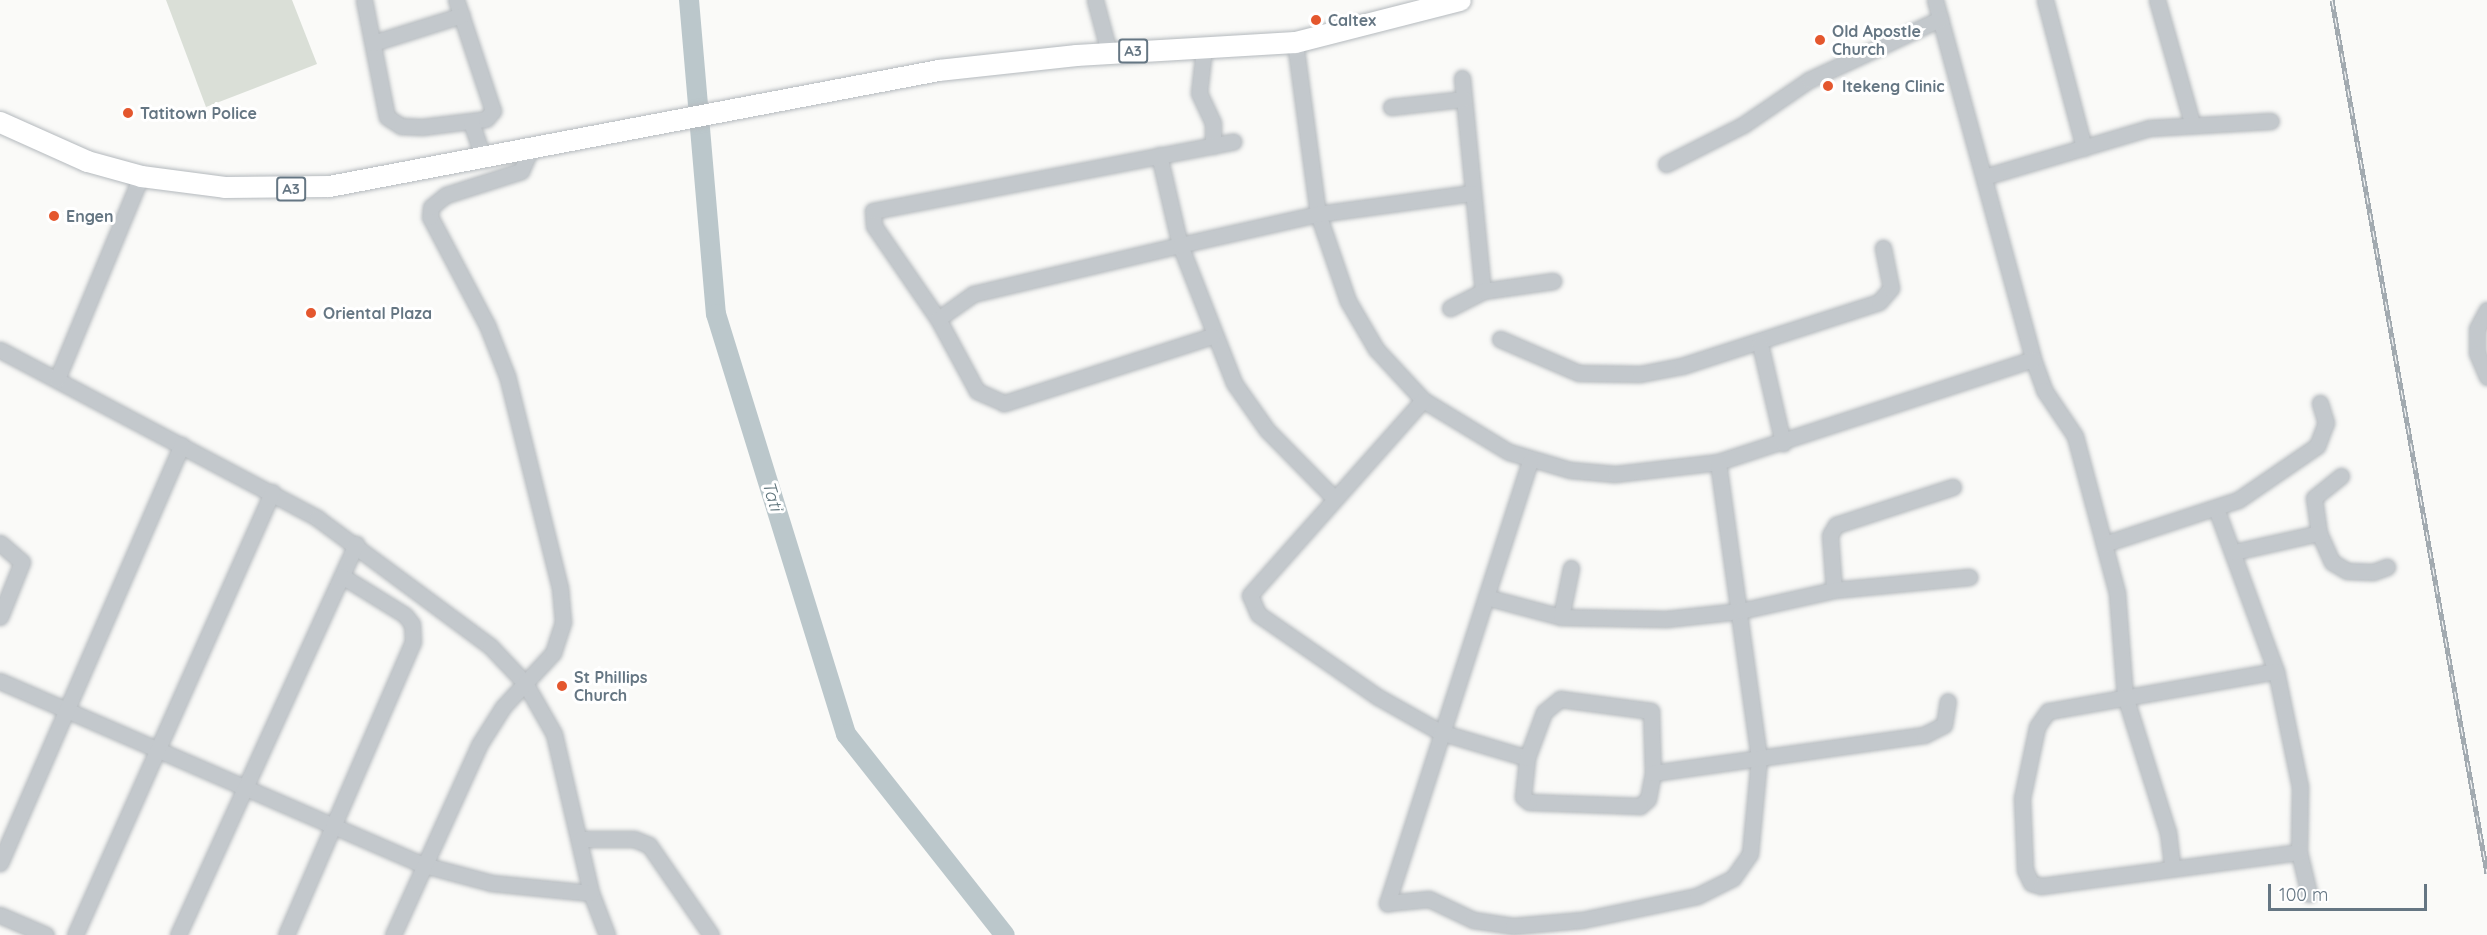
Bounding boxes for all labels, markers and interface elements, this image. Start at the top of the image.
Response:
place label: Caltex [1328,10,1376,30]
marker: Caltex [1309,13,1323,27]
place label: Old Apostle Church [1832,21,1921,59]
marker: Old Apostle Church [1813,33,1827,47]
road number: A3 [1118,39,1148,63]
place label: Itekeng Clinic [1842,76,1944,96]
marker: Itekeng Clinic [1819,77,1837,95]
place label: Tatitown Police [140,103,257,123]
marker: Tatitown Police [121,106,135,120]
road number: A3 [276,177,306,201]
place label: Engen [66,206,114,226]
marker: Engen [47,209,61,223]
place label: Oriental Plaza [323,303,432,323]
marker: Oriental Plaza [304,306,318,320]
water label: Tati [757,479,787,513]
place label: St Phillips Church [574,667,648,705]
marker: St Phillips Church [555,679,569,693]
scale bar [2271,872,2430,910]
text: 100 m [2279,883,2328,906]

